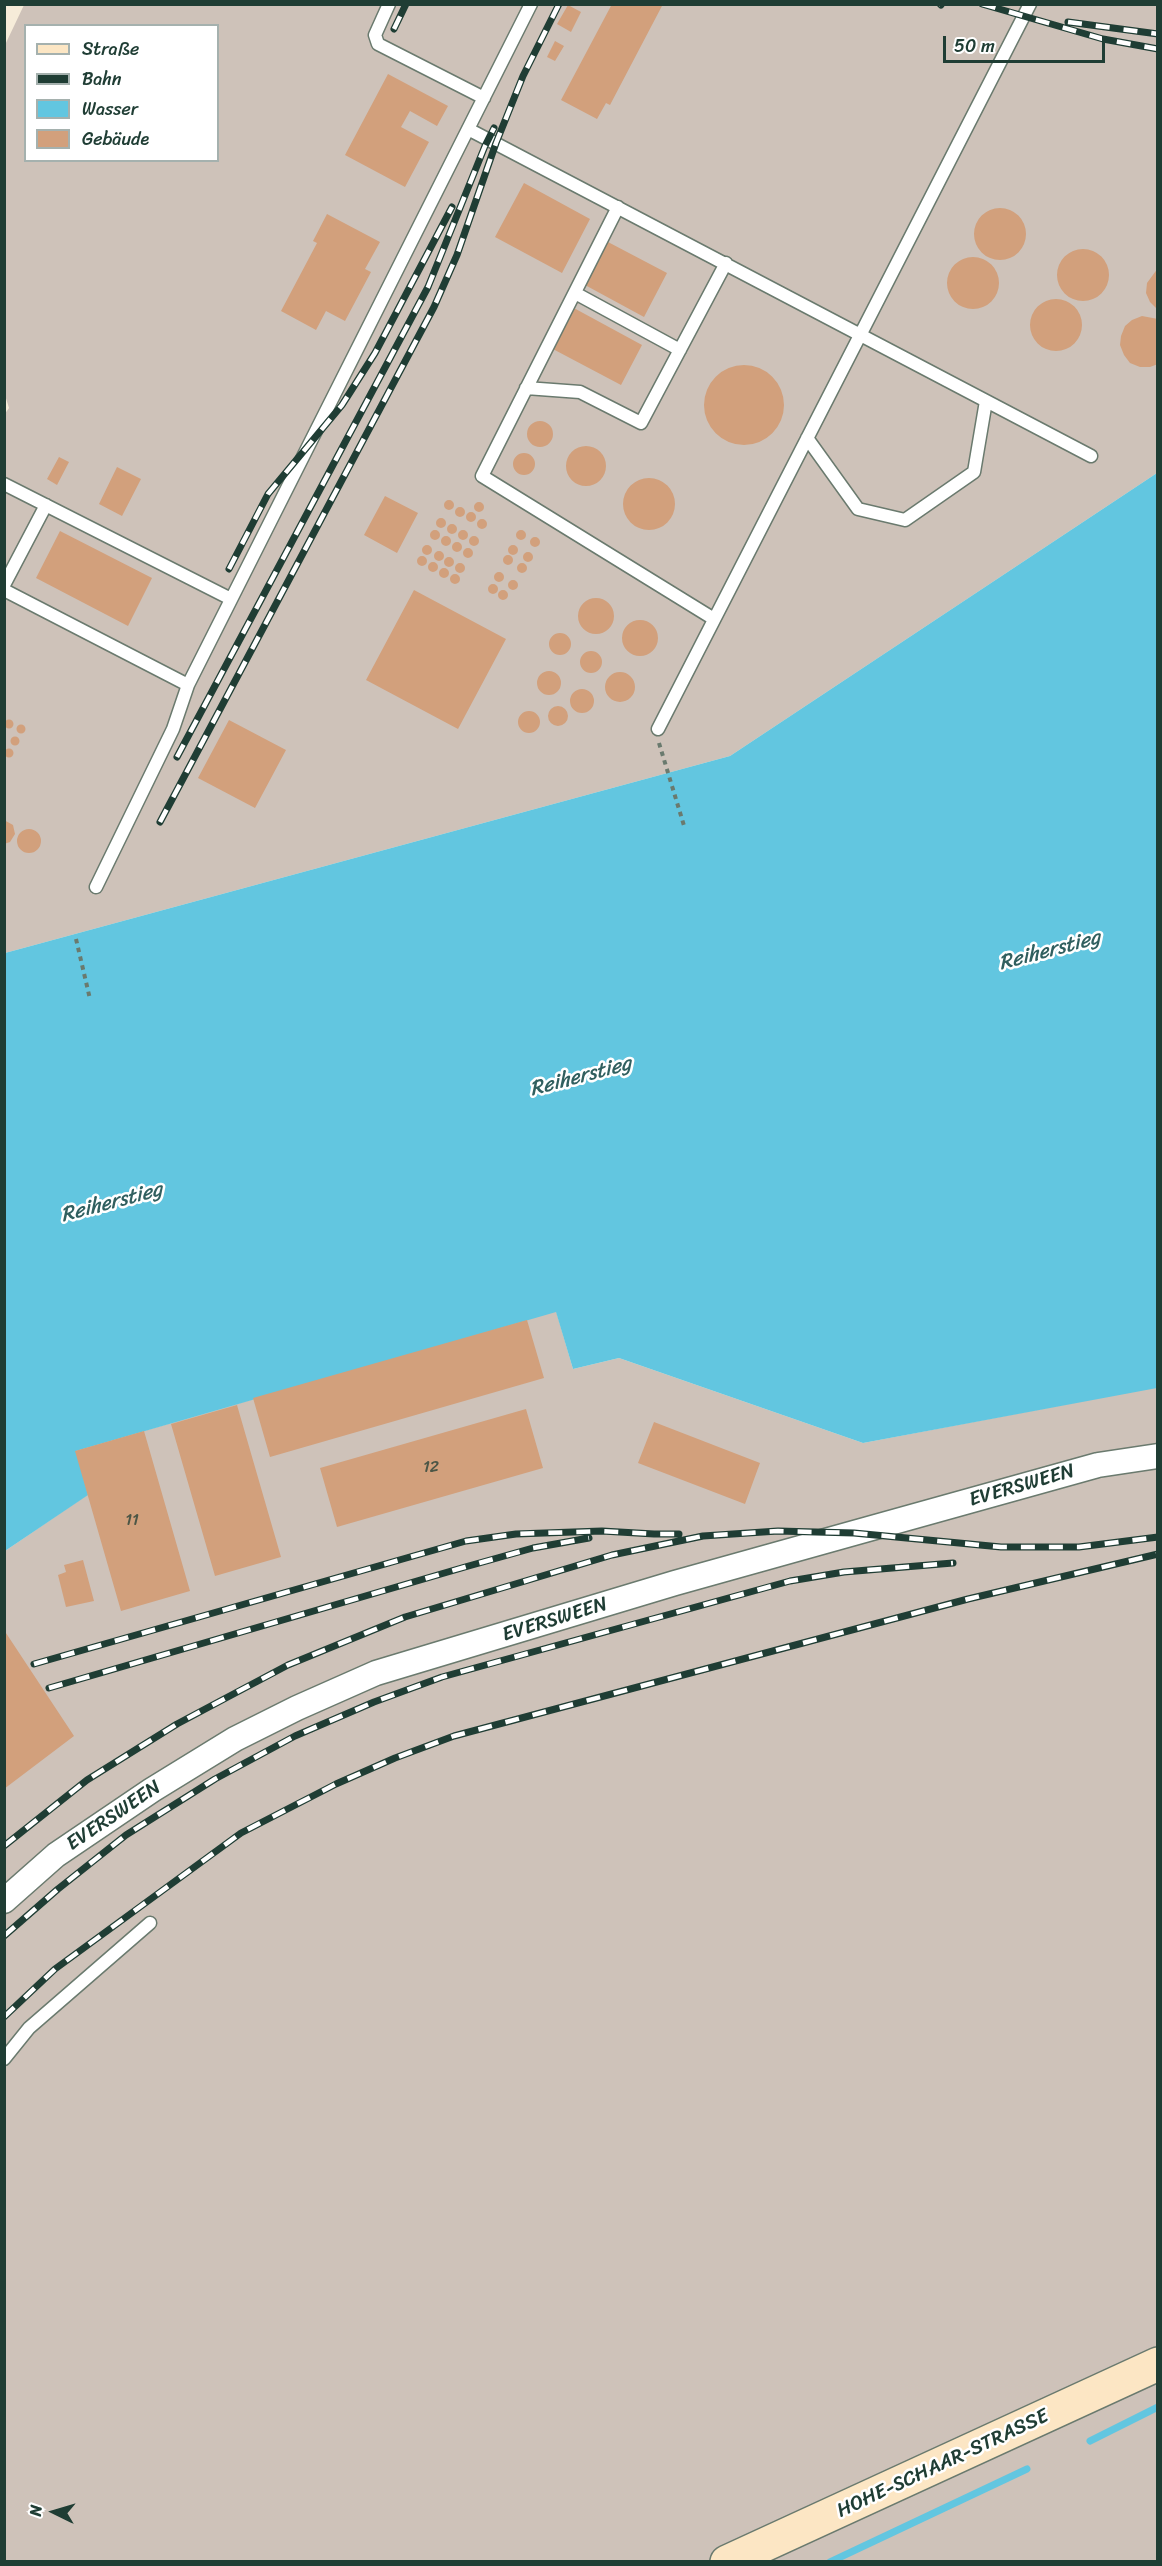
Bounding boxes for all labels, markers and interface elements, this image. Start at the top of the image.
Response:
legend [24,24,219,162]
scale bar [946,24,1108,62]
text: 50 m [954,30,995,62]
text: Straße [82,33,139,65]
text: Bahn [82,63,122,95]
text: Wasser [82,93,138,125]
text: Gebäude [82,123,149,155]
water label: Reiherstieg [996,925,1104,977]
water label: Reiherstieg [527,1051,635,1103]
water label: Reiherstieg [58,1177,166,1229]
house number: 12 [423,1458,439,1478]
street label: EVERSWEEN [967,1460,1077,1512]
house number: 11 [125,1511,139,1531]
street label: EVERSWEEN [500,1593,610,1647]
street label: EVERSWEEN [62,1776,166,1856]
street label: HOHE-SCHAAR-STRASSE [833,2404,1053,2524]
north arrow [24,2482,84,2542]
text: N [21,2504,50,2517]

